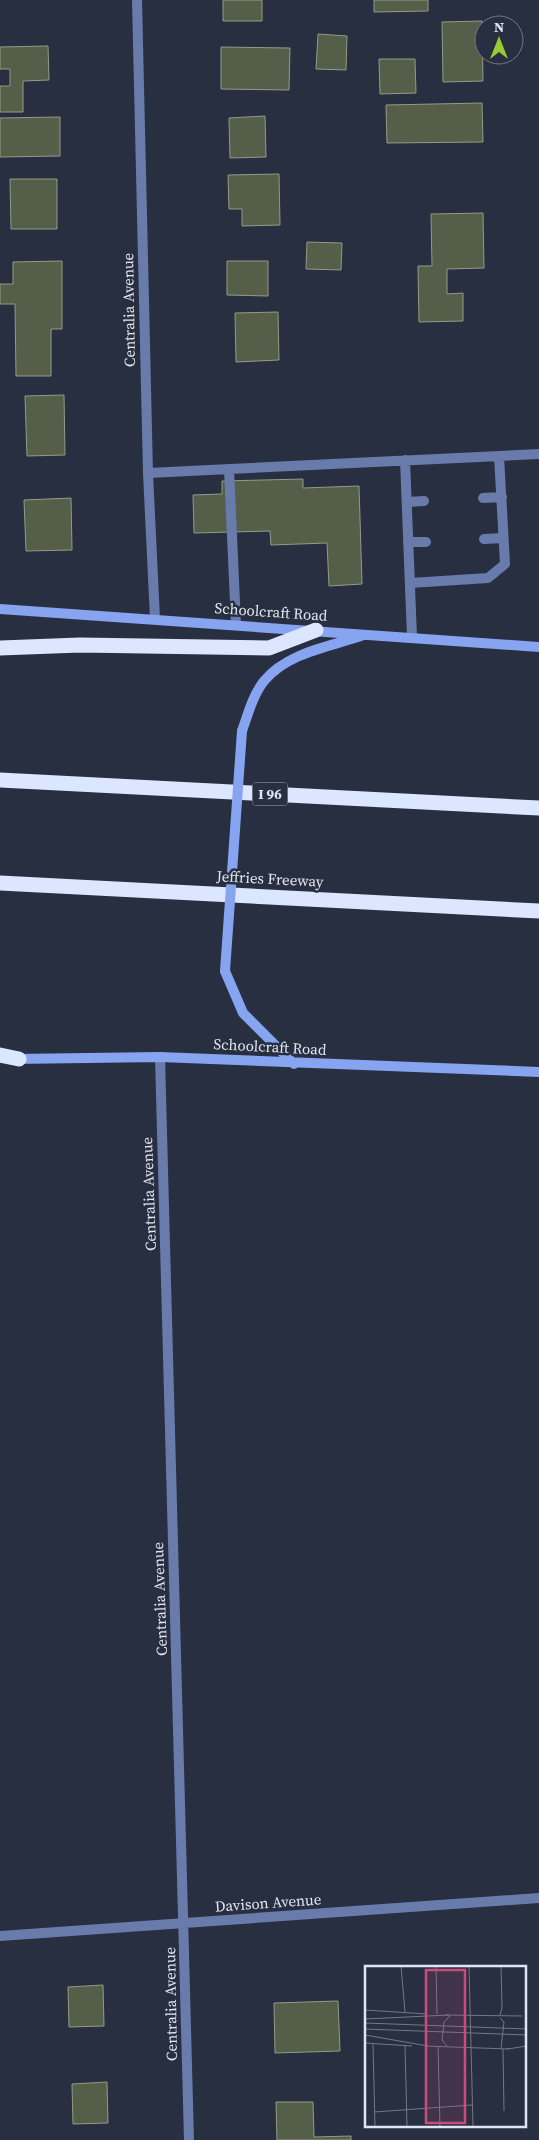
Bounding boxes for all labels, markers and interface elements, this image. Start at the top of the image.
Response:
north arrow [474,15,524,65]
text: N [494,17,504,37]
street label: Centralia Avenue [117,252,140,367]
street label: Schoolcraft Road [214,597,329,626]
road number: I 96 [252,782,288,806]
street label: Jeffries Freeway [215,865,324,892]
street label: Schoolcraft Road [213,1033,327,1060]
street label: Centralia Avenue [136,1136,161,1251]
street label: Centralia Avenue [147,1541,172,1656]
street label: Davison Avenue [214,1888,322,1917]
street label: Centralia Avenue [159,1946,182,2061]
inset map [365,1966,526,2128]

